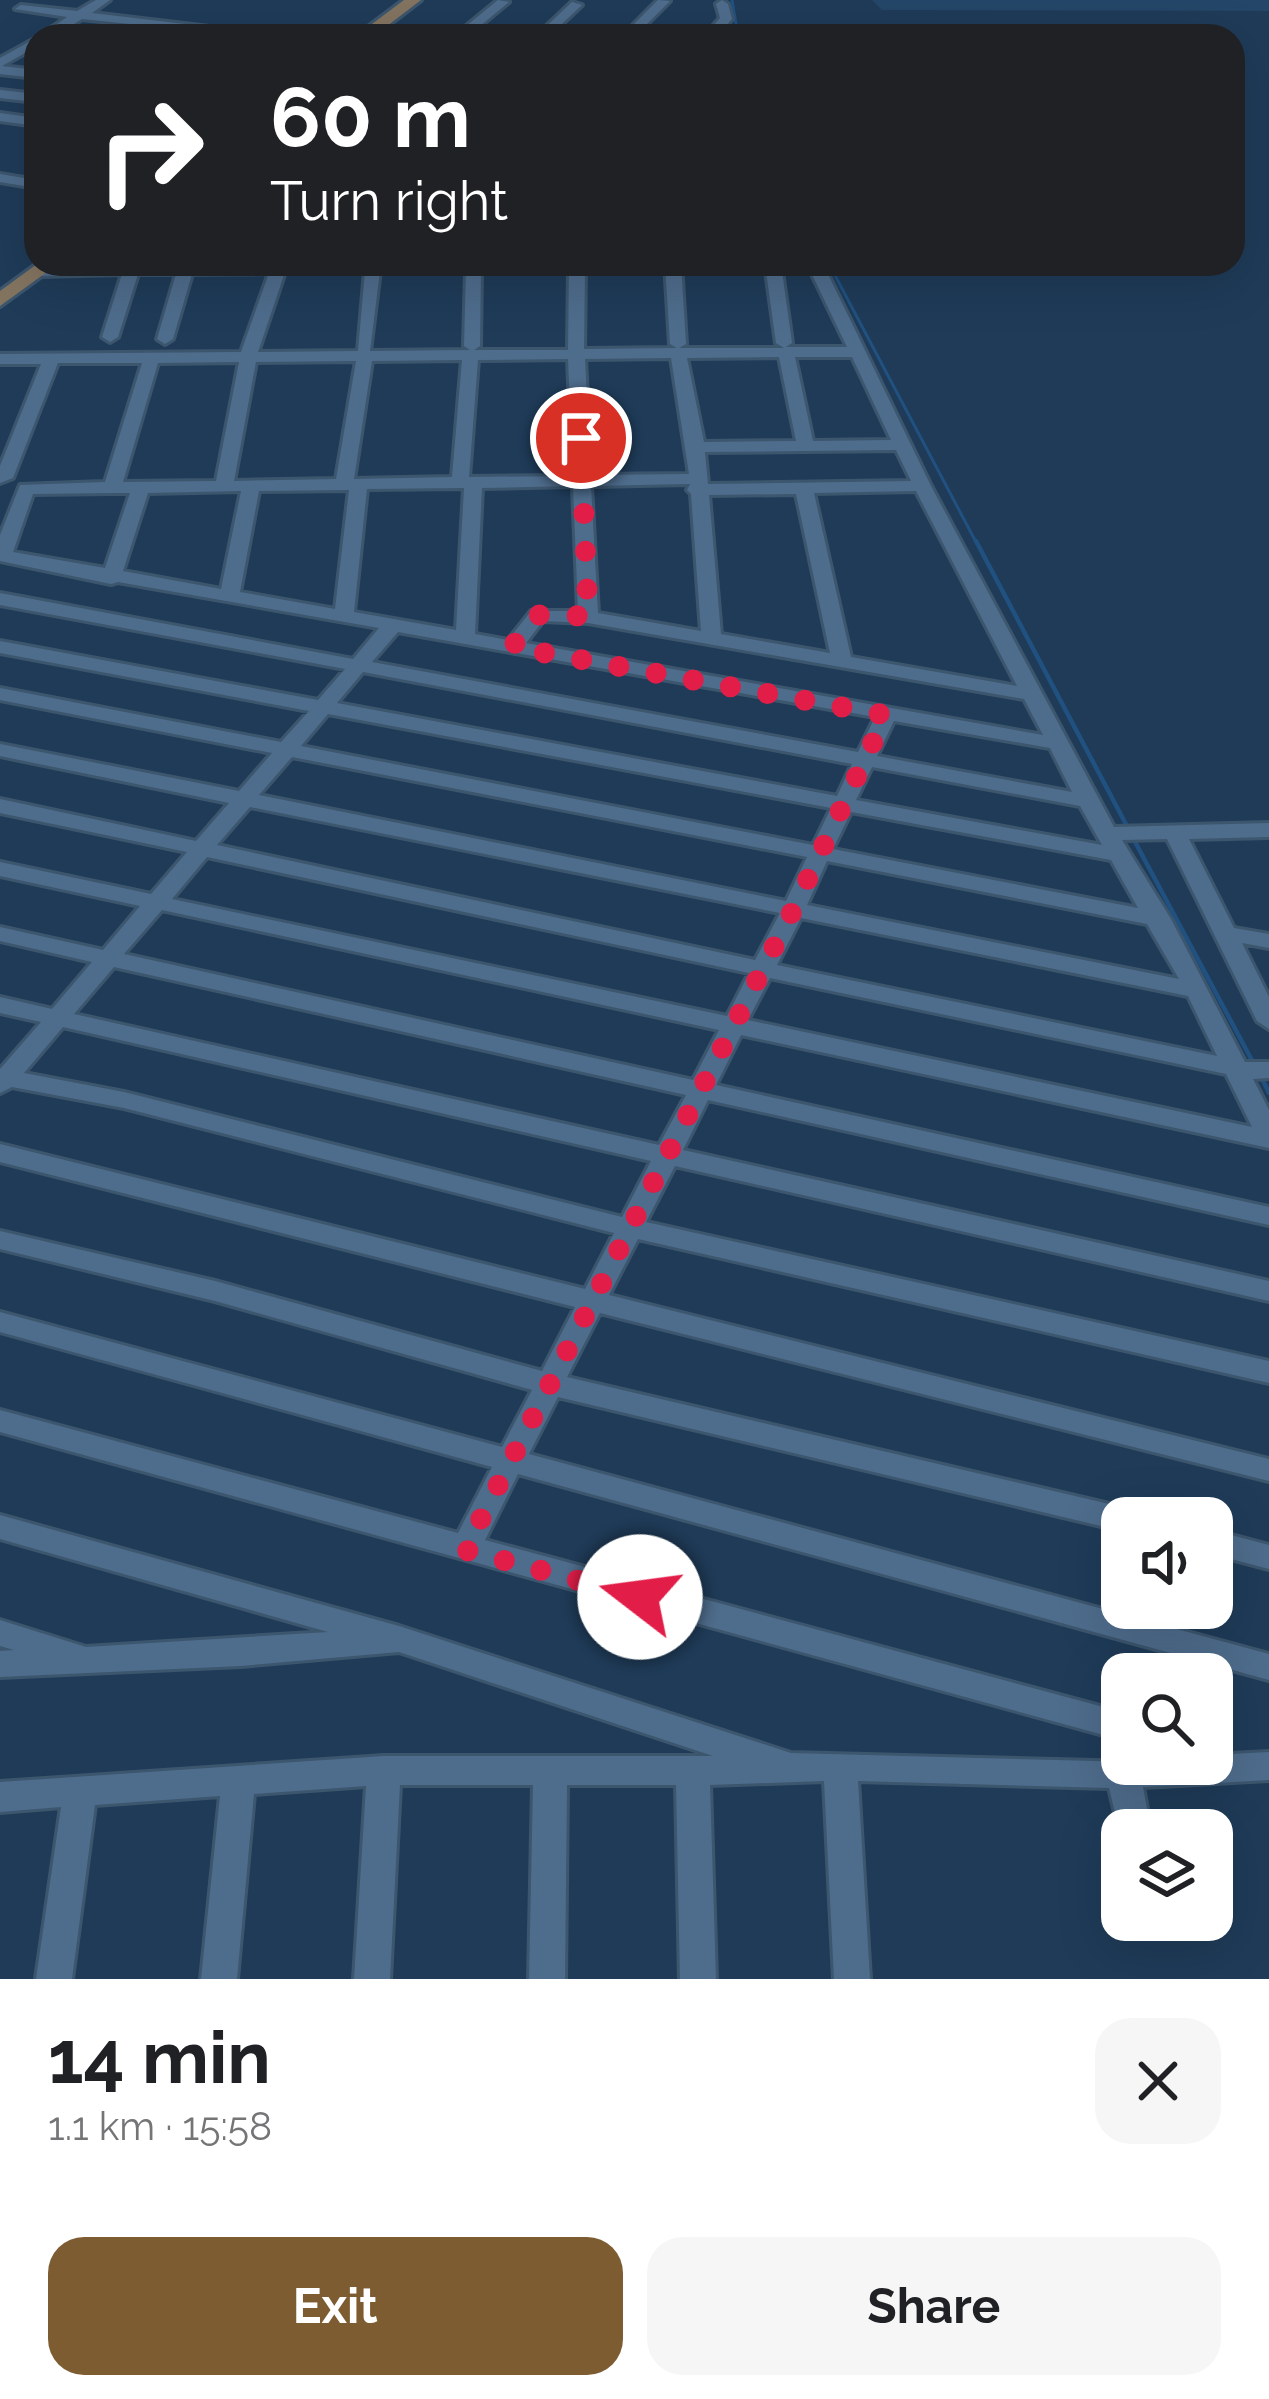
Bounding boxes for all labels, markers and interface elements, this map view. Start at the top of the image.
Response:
text: 60 m [270,68,471,167]
icon: right [72,72,228,228]
text: Turn right [270,169,508,233]
pin [530,387,632,489]
icon: arrive [548,405,614,471]
map controls [1101,1497,1233,1941]
button: sound [1101,1497,1233,1629]
position arrow [577,1534,703,1660]
button: search [1101,1653,1233,1785]
button: layers [1101,1809,1233,1941]
text: 14 min [48,2015,271,2100]
button: close [1095,2018,1221,2144]
text: 1.1 km · 15:58 [48,2103,272,2149]
button: Exit [48,2237,623,2375]
button: Share [647,2237,1221,2375]

